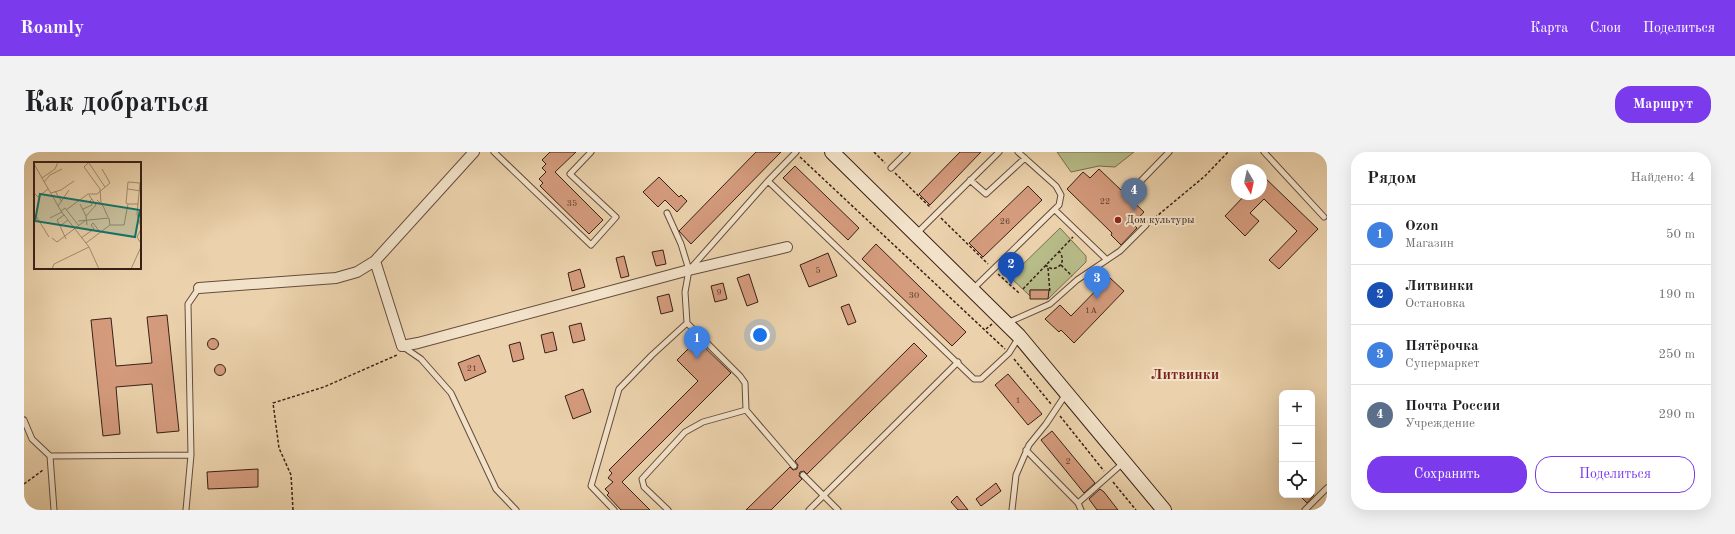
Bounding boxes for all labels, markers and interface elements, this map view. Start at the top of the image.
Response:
text: Roamly [20,19,84,38]
text: Карта [1530,21,1568,35]
text: Слои [1590,21,1621,35]
text: Поделиться [1643,21,1715,35]
button: Маршрут [1615,86,1711,123]
text: Как добраться [24,90,209,118]
inset map [34,162,141,269]
north arrow [1231,164,1267,200]
text: Рядом [1367,170,1416,187]
text: Найдено: 4 [1631,171,1695,184]
pin: 4 [1121,178,1147,211]
house number: 22 [1100,197,1110,206]
house number: 35 [567,199,577,208]
marker: Дом культуры [1113,215,1123,225]
place label: Дом культуры [1126,215,1194,226]
house number: 26 [1000,217,1010,226]
text: Ozon [1405,219,1438,234]
text: 1 [1376,228,1384,241]
text: 50 m [1666,228,1695,241]
text: Магазин [1405,237,1454,250]
pin: 2 [998,252,1024,285]
house number: 5 [815,266,821,275]
pin: 3 [1084,266,1110,299]
text: Литвинки [1405,279,1474,294]
house number: 9 [716,288,722,297]
text: 2 [1376,288,1384,301]
text: 190 m [1658,288,1695,301]
house number: 30 [909,291,919,300]
text: Остановка [1405,297,1465,310]
house number: 1А [1085,306,1097,315]
your location [750,325,770,345]
pin: 1 [684,326,710,359]
text: Пятёрочка [1405,339,1479,354]
text: 3 [1376,348,1384,361]
text: 250 m [1658,348,1695,361]
text: Супермаркет [1405,357,1480,370]
house number: 21 [467,364,477,373]
district label: Литвинки [1151,368,1219,383]
map controls [1279,390,1315,498]
button: + [1279,390,1315,426]
house number: 1 [1015,396,1021,405]
text: Почта России [1405,399,1500,414]
text: 4 [1376,408,1384,421]
text: 290 m [1658,408,1695,421]
text: Учреждение [1405,417,1475,430]
button: − [1279,426,1315,462]
button: Сохранить [1367,456,1527,493]
button: Поделиться [1535,456,1695,493]
house number: 2 [1065,457,1071,466]
button: locate [1279,462,1315,498]

